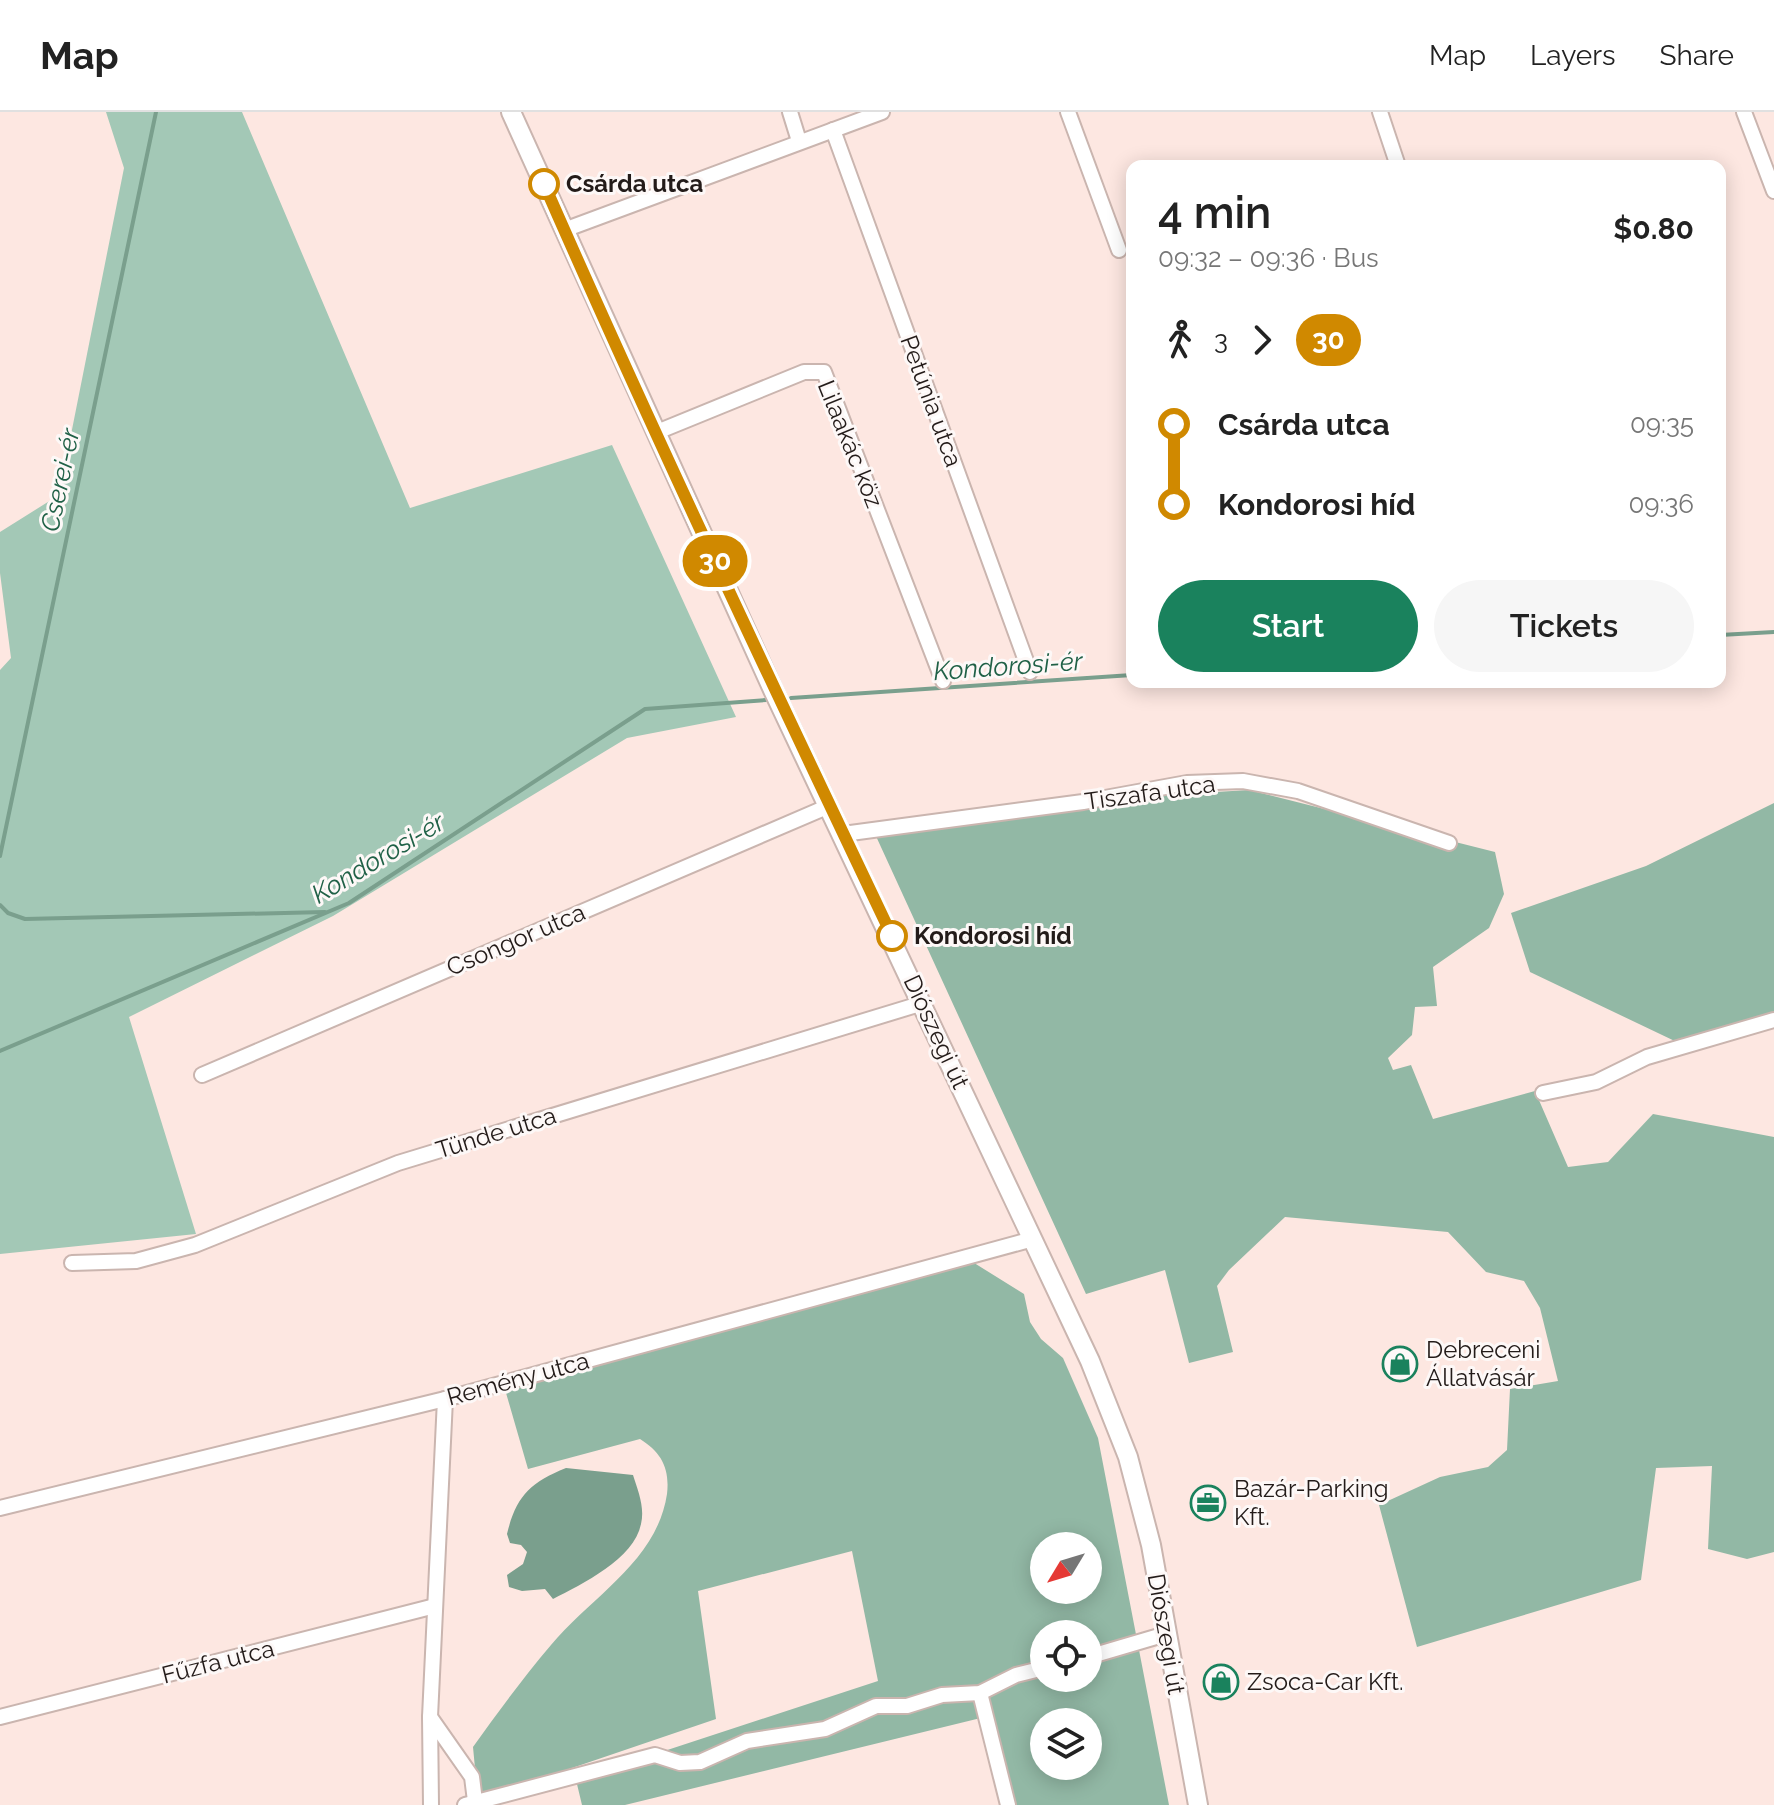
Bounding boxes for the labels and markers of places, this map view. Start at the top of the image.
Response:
marker: Csárda utca [529,169,559,199]
place label: Csárda utca [566,169,704,198]
marker: Kondorosi híd [877,921,907,951]
place label: Kondorosi híd [914,921,1072,950]
place label: Debreceni Állatvásár [1426,1335,1541,1392]
shop icon: Debreceni Állatvásár [1381,1345,1419,1383]
place label: Bazár-Parking Kft. [1234,1474,1389,1531]
office icon: Bazár-Parking Kft. [1189,1484,1227,1522]
shop icon: Zsoca-Car Kft. [1202,1663,1240,1701]
place label: Zsoca-Car Kft. [1247,1667,1404,1696]

